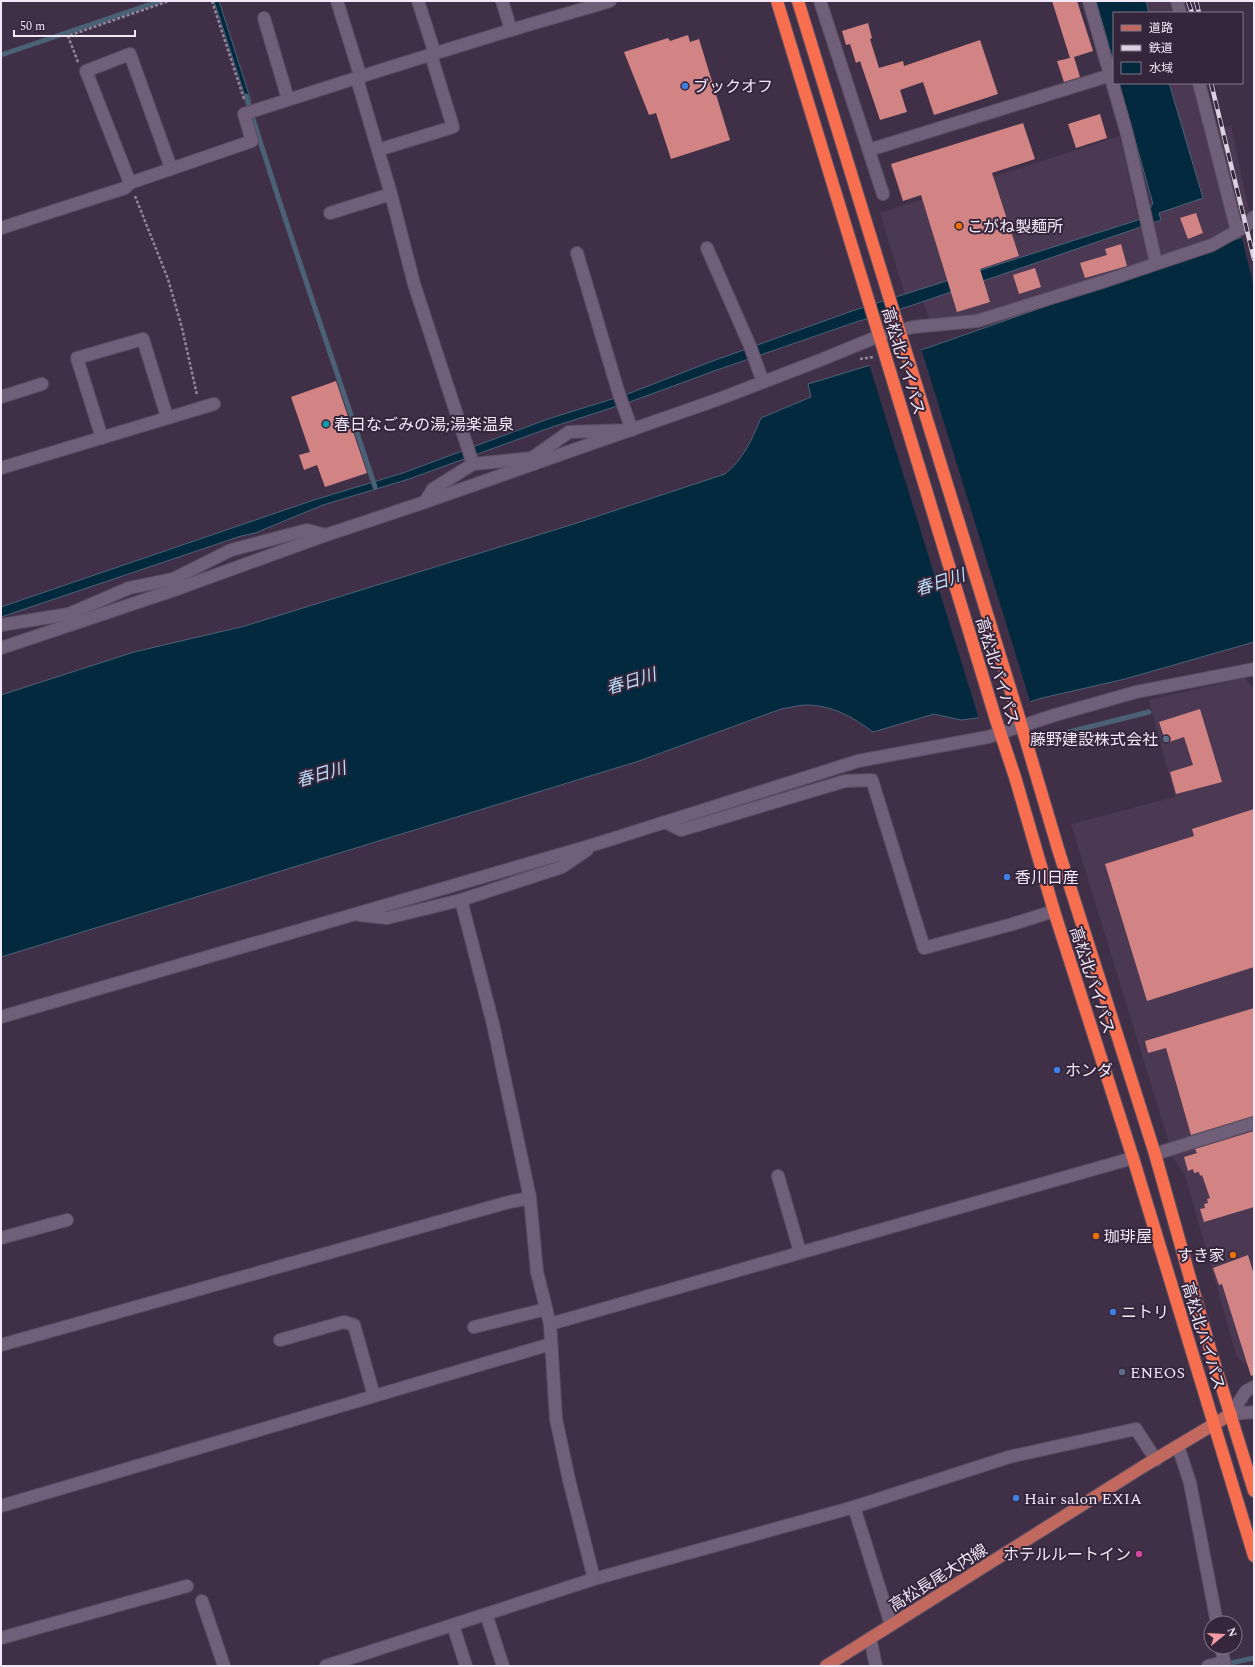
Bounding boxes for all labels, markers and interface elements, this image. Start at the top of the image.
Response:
scale bar [14,12,135,38]
legend [1113,12,1243,84]
text: 50 m [20,17,45,36]
text: 道路 [1149,19,1173,38]
text: 鉄道 [1149,39,1173,58]
text: 水域 [1149,59,1173,78]
place label: ブックオフ [693,75,773,99]
marker: ブックオフ [680,81,690,91]
place label: こがね製麺所 [967,215,1063,239]
marker: こがね製麺所 [954,221,964,231]
street label: 高松北バイパス [875,304,931,418]
place label: 春日なごみの湯;湯楽温泉 [334,413,514,437]
marker: 春日なごみの湯;湯楽温泉 [321,419,331,429]
water label: 春日川 [912,562,970,603]
street label: 高松北バイパス [969,614,1025,728]
water label: 春日川 [603,661,661,702]
place label: 藤野建設株式会社 [1030,728,1158,752]
marker: 藤野建設株式会社 [1161,734,1171,744]
water label: 春日川 [293,755,351,794]
place label: 香川日産 [1015,866,1079,890]
marker: 香川日産 [1002,872,1012,882]
street label: 高松北バイパス [1063,923,1121,1037]
place label: ホンダ [1065,1059,1113,1083]
marker: ホンダ [1052,1065,1062,1075]
place label: 珈琲屋 [1104,1225,1152,1249]
marker: 珈琲屋 [1091,1231,1101,1241]
place label: すき家 [1177,1244,1225,1268]
marker: すき家 [1228,1250,1238,1260]
street label: 高松北バイパス [1175,1279,1231,1393]
place label: ニトリ [1121,1301,1169,1325]
marker: ニトリ [1108,1307,1118,1317]
place label: ENEOS [1130,1361,1185,1385]
marker: ENEOS [1117,1367,1127,1377]
place label: Hair salon EXIA [1024,1487,1142,1511]
marker: Hair salon EXIA [1011,1493,1021,1503]
street label: 高松長尾大内線 [885,1538,992,1618]
place label: ホテルルートイン [1003,1543,1131,1567]
marker: ホテルルートイン [1134,1549,1144,1559]
north arrow [1203,1615,1243,1655]
text: N [1223,1625,1242,1639]

